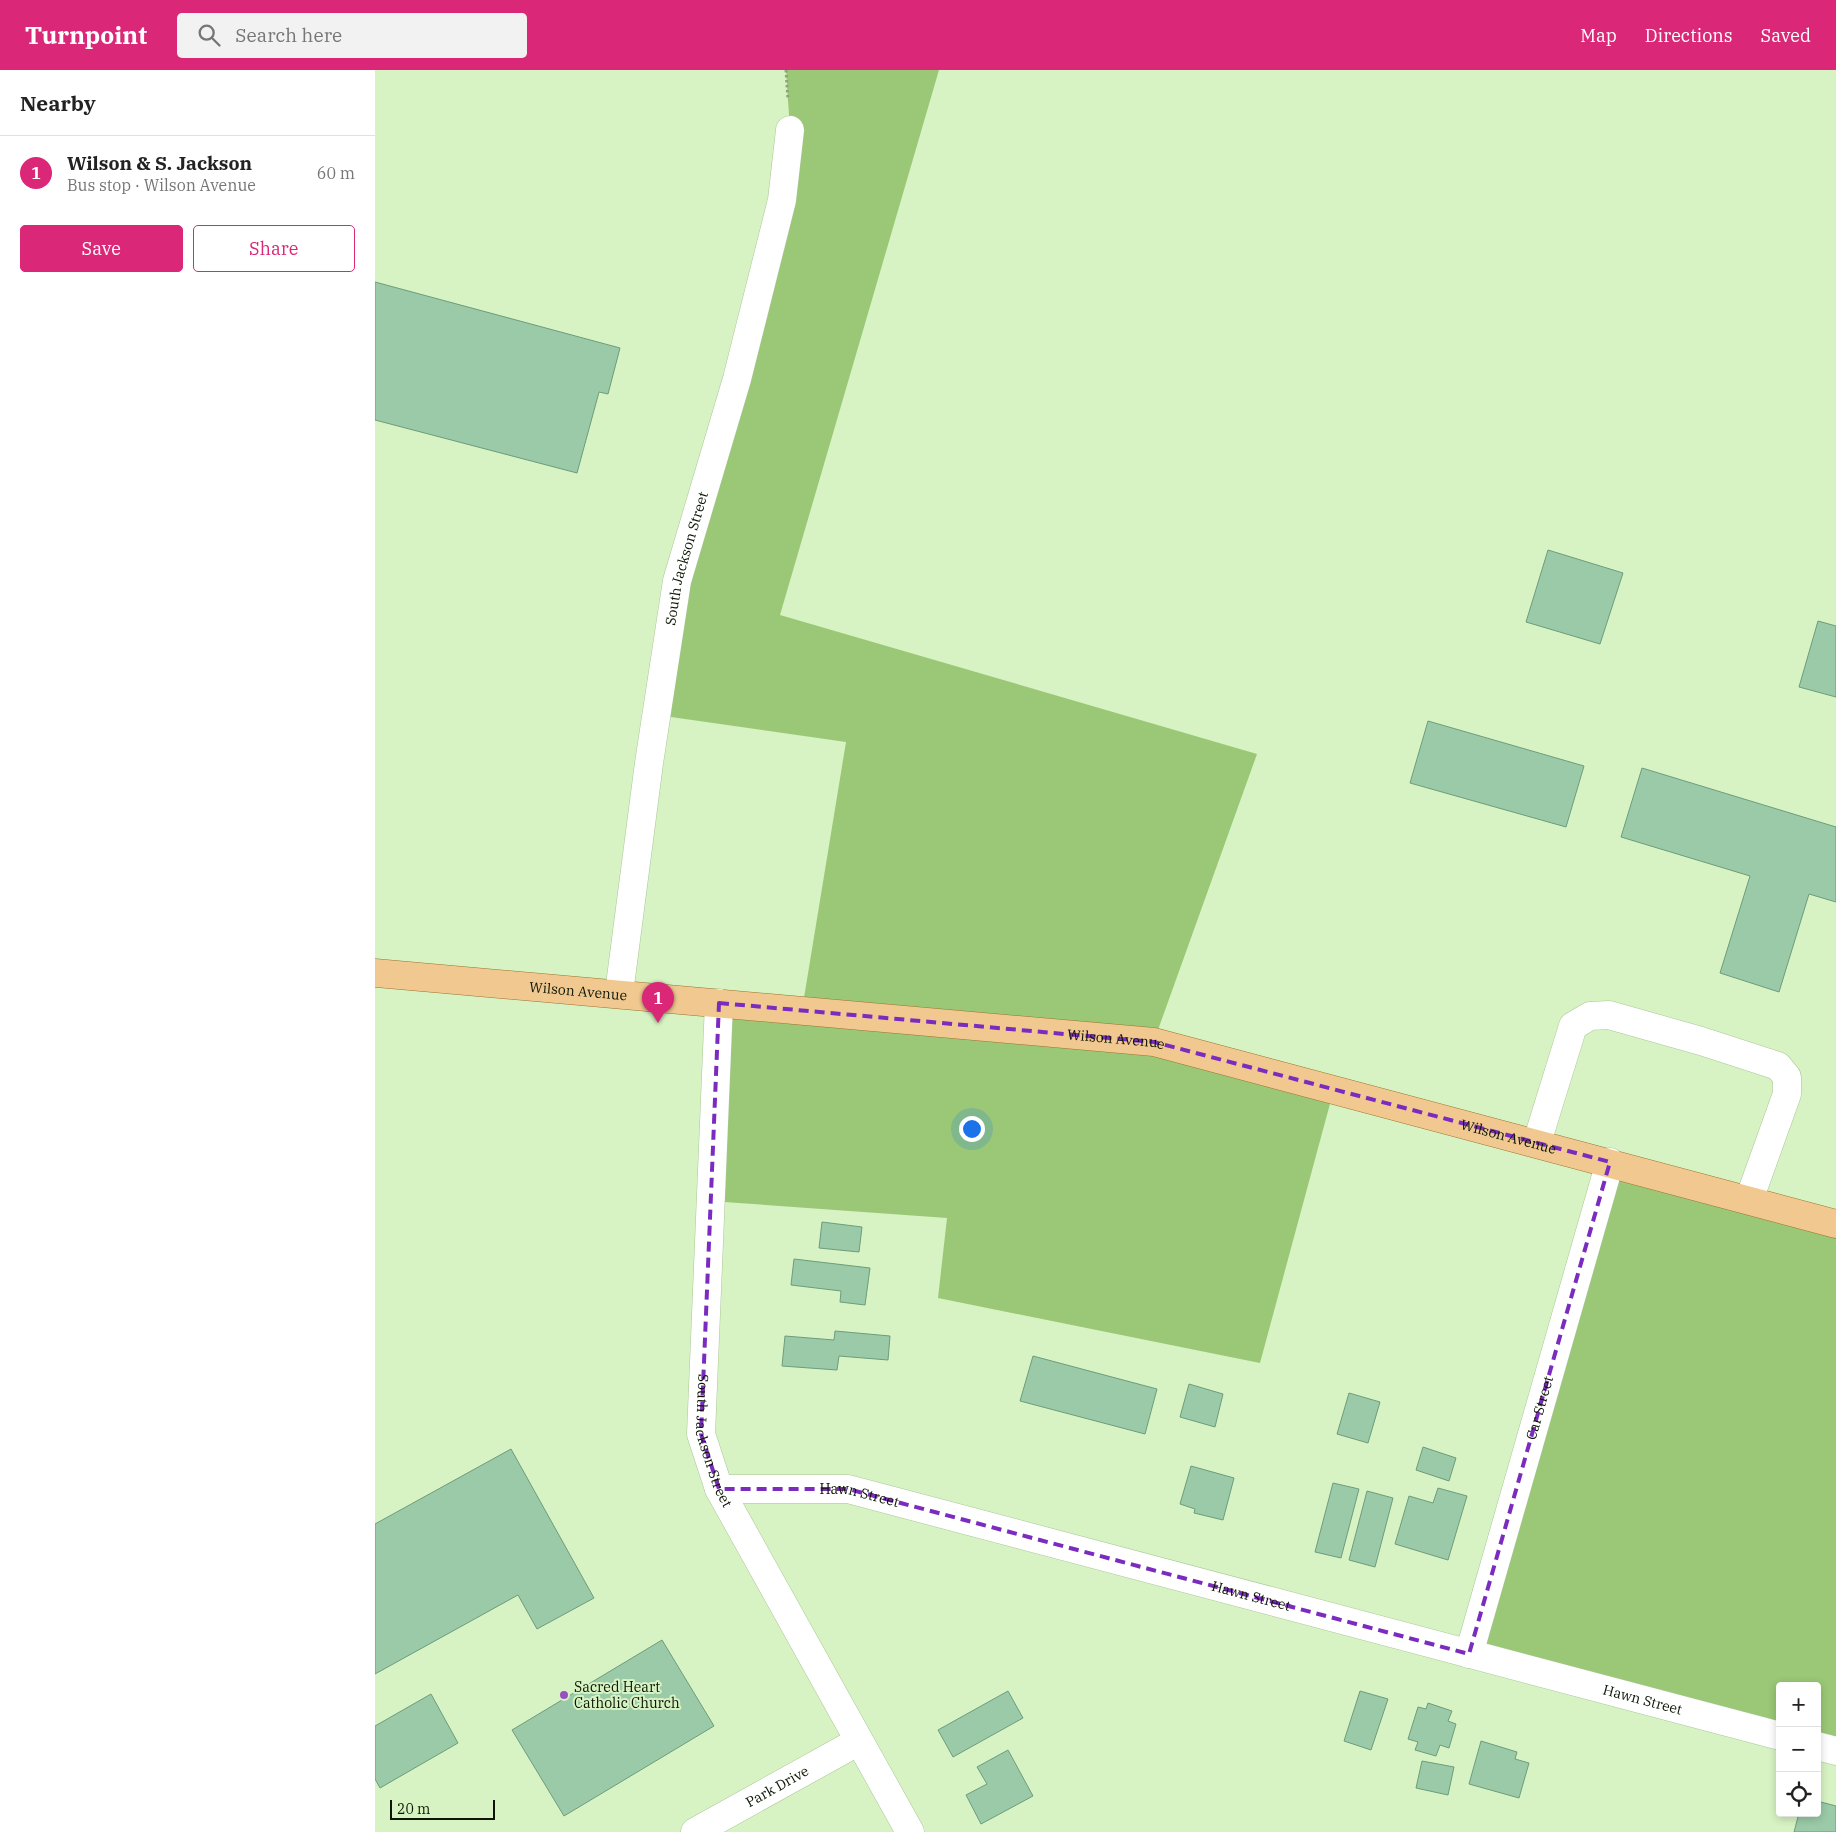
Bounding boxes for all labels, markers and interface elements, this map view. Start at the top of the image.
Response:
search box [177,13,527,58]
text: Turnpoint [25,19,147,51]
icon: search [195,21,223,49]
text: Search here [235,23,342,47]
text: Map [1580,24,1617,47]
text: Directions [1645,24,1733,47]
text: Saved [1761,24,1811,47]
text: Nearby [20,89,96,117]
text: Wilson & S. Jackson [67,151,252,175]
text: 1 [31,163,41,183]
text: 60 m [317,163,355,183]
text: Bus stop · Wilson Avenue [67,175,256,195]
button: Save [20,225,183,272]
button: Share [193,225,355,272]
street label: South Jackson Street [661,490,712,627]
street label: Wilson Avenue [529,978,628,1004]
pin: 1 [642,982,674,1023]
street label: Wilson Avenue [1066,1025,1167,1054]
street label: Wilson Avenue [1459,1115,1558,1158]
your location [959,1116,985,1142]
street label: South Jackson Street [692,1374,736,1510]
street label: Car Street [1522,1374,1557,1442]
street label: Hawn Street [819,1480,901,1511]
street label: Hawn Street [1210,1577,1293,1615]
place label: Sacred Heart Catholic Church [574,1678,680,1712]
street label: Hawn Street [1601,1680,1684,1719]
map controls [1776,1682,1821,1817]
button: + [1776,1682,1821,1727]
marker: Sacred Heart Catholic Church [558,1689,570,1701]
button: − [1776,1727,1821,1772]
street label: Park Drive [743,1762,812,1811]
button: locate [1776,1772,1821,1817]
scale bar [390,1797,495,1820]
text: 20 m [397,1800,430,1818]

